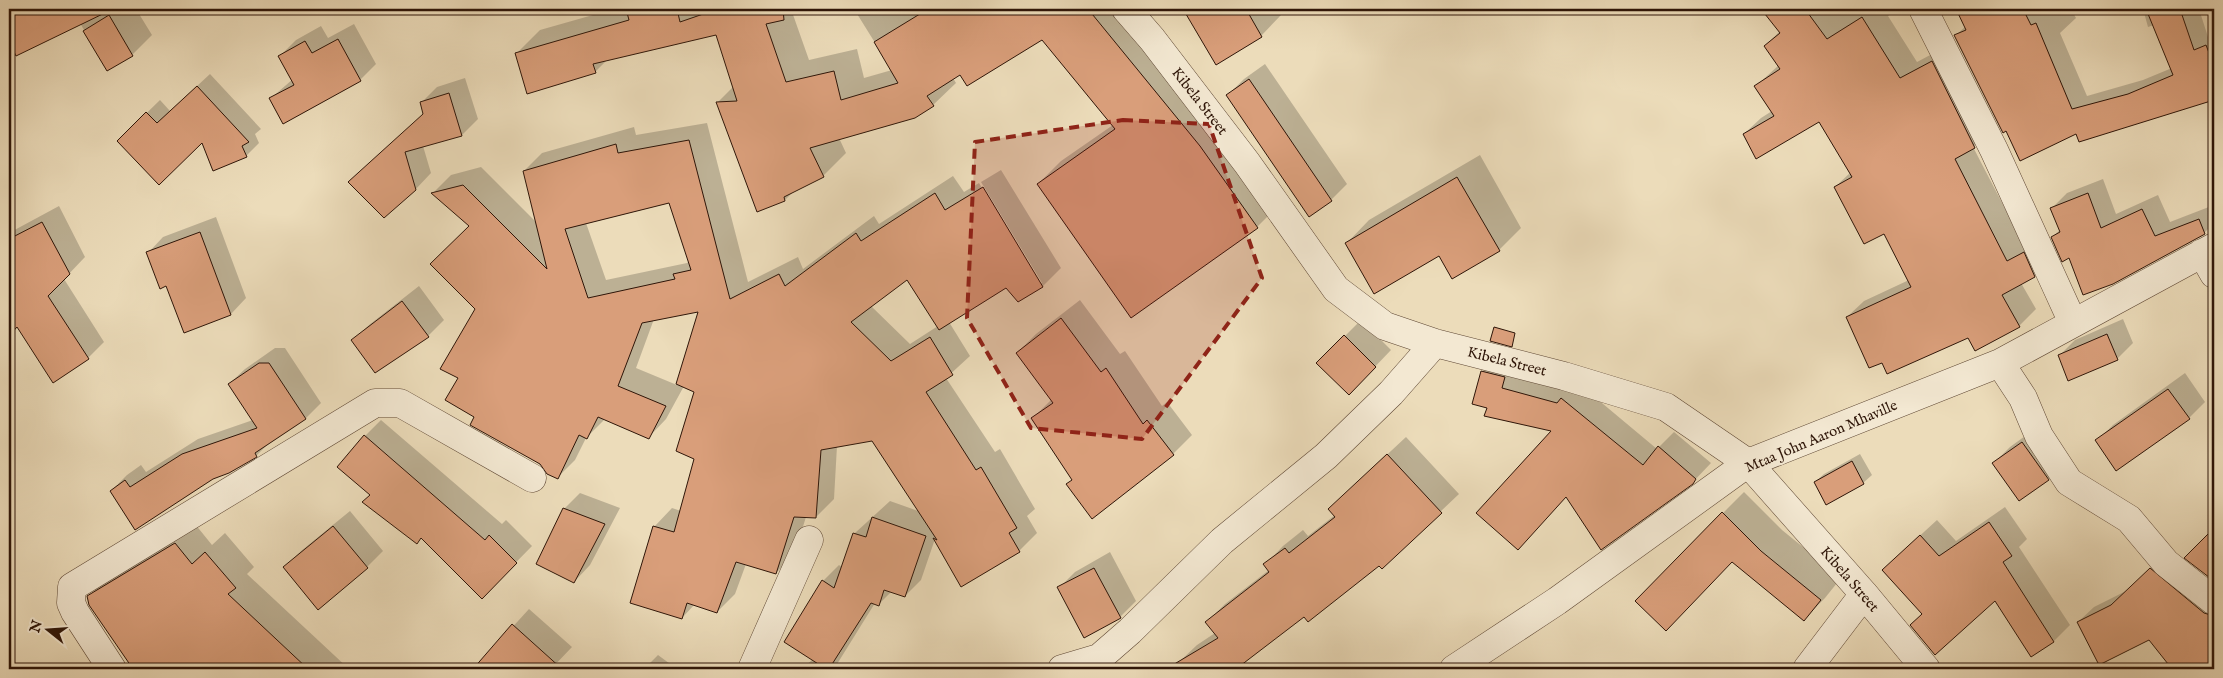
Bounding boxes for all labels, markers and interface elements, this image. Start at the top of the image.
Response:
street label: Kibela Street [1167,64,1232,139]
street label: Kibela Street [1465,342,1548,380]
street label: Mtaa John Aaron Mhaville [1742,396,1900,477]
street label: Kibela Street [1816,543,1883,616]
north arrow [22,606,72,656]
text: N [26,618,47,636]

